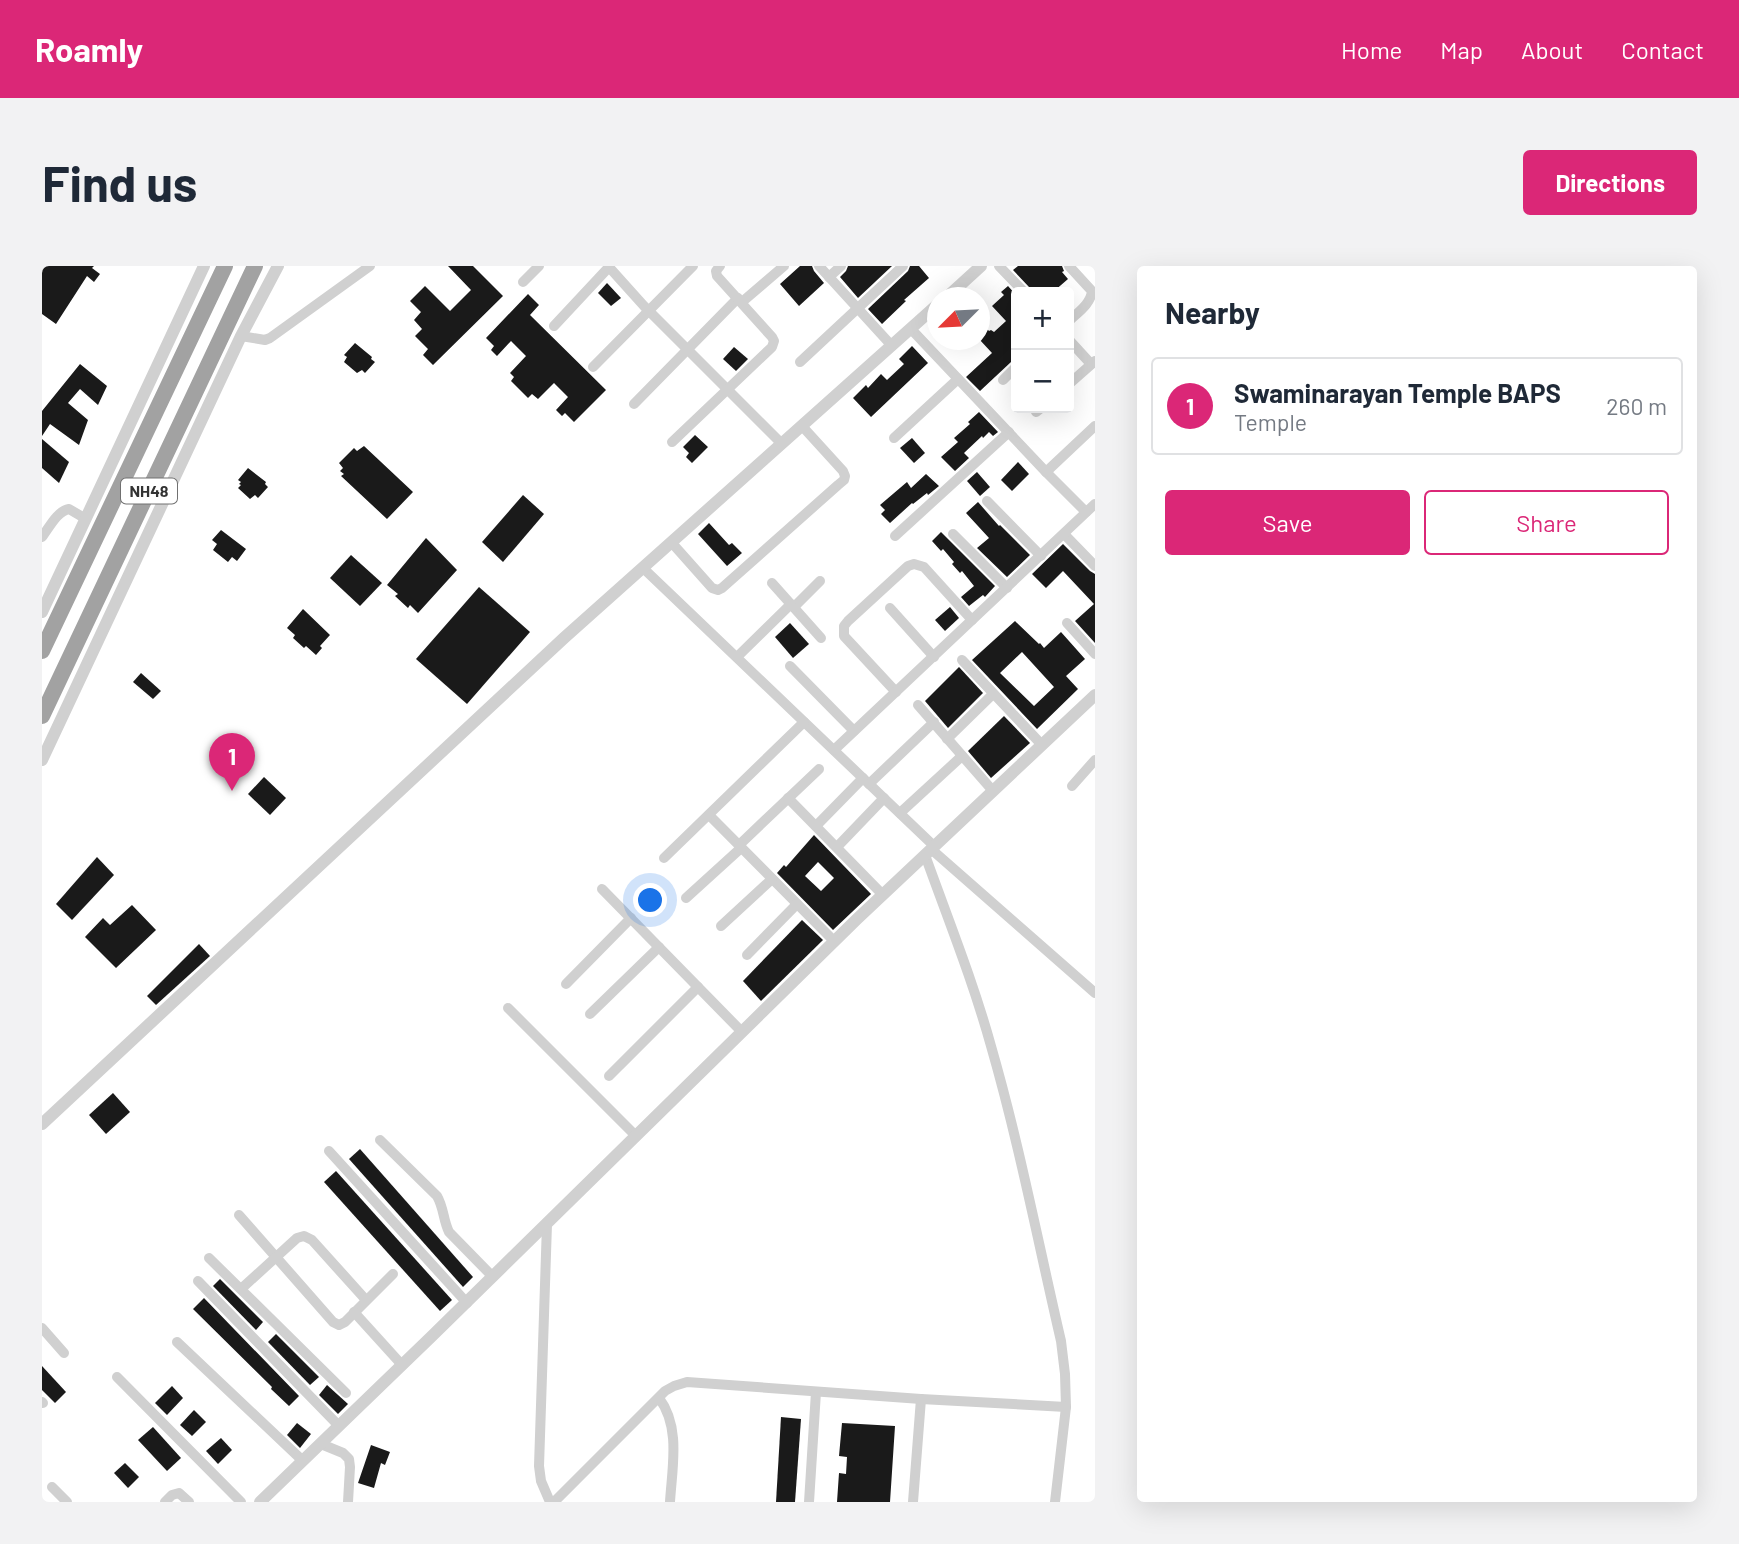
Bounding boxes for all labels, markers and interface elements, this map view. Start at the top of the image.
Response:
text: Roamly [35,29,143,69]
text: Home [1341,35,1402,64]
text: Map [1440,35,1483,64]
text: About [1521,35,1583,64]
text: Contact [1621,35,1704,64]
button: Directions [1523,150,1697,215]
text: Find us [42,153,197,212]
north arrow [927,287,990,350]
map controls [1011,287,1074,413]
button: + [1011,287,1074,350]
text: Nearby [1165,294,1260,330]
button: − [1011,350,1074,413]
text: Swaminarayan Temple BAPS [1234,377,1561,408]
text: 1 [1186,392,1194,420]
text: 260 m [1606,392,1667,420]
text: Temple [1234,408,1307,436]
road number: NH48 [121,479,177,504]
button: Save [1165,490,1410,555]
button: Share [1424,490,1669,555]
pin: 1 [209,733,255,791]
your location [633,883,667,917]

